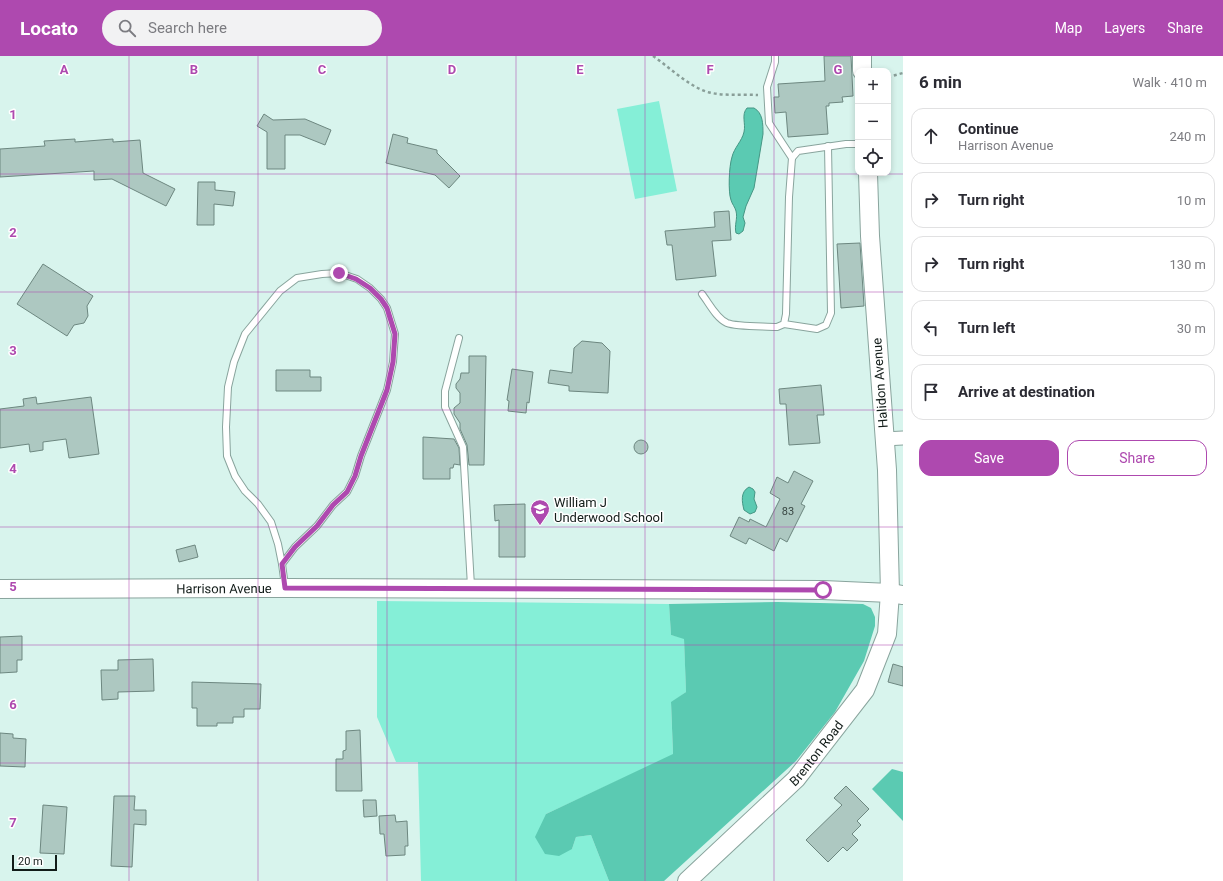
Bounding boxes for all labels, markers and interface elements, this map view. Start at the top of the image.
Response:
search box [102,10,382,46]
text: Locato [20,17,78,40]
icon: search [116,17,138,39]
text: Search here [148,19,227,37]
text: Map [1055,20,1082,36]
text: Layers [1104,20,1145,36]
text: Share [1167,20,1203,36]
text: A [60,62,69,77]
text: B [190,62,198,77]
text: C [318,62,327,77]
text: D [448,62,456,77]
text: E [576,62,584,77]
text: F [706,62,714,77]
text: G [834,62,843,77]
map controls [855,68,891,176]
button: + [855,68,891,104]
text: 6 min [919,72,962,92]
text: Walk · 410 m [1132,75,1207,90]
button: − [855,104,891,140]
text: 1 [9,107,17,122]
text: Continue [958,120,1019,138]
icon: ahead [920,125,942,147]
text: 240 m [1169,129,1206,144]
text: Harrison Avenue [958,138,1053,153]
button: locate [855,140,891,176]
icon: right [920,189,942,211]
text: Turn right [958,191,1024,209]
text: 10 m [1177,193,1206,208]
text: 2 [9,225,17,240]
icon: right [920,253,942,275]
text: Turn right [958,255,1024,273]
text: 130 m [1169,257,1206,272]
route end [330,264,348,282]
icon: left [920,317,942,339]
text: Turn left [958,319,1015,337]
text: 30 m [1177,321,1206,336]
street label: Halidon Avenue [869,337,891,429]
text: 3 [9,343,17,358]
icon: arrive [920,381,942,403]
text: Arrive at destination [958,383,1095,401]
button: Save [919,440,1059,476]
button: Share [1067,440,1207,476]
text: 4 [9,461,17,476]
place label: William J Underwood School [554,495,663,525]
school or university icon: William J Underwood School [529,498,551,526]
house number: 83 [782,505,794,518]
text: 5 [9,579,17,594]
street label: Harrison Avenue [176,581,272,596]
route start [814,581,832,599]
text: 6 [9,697,17,712]
street label: Brenton Road [786,718,846,789]
text: 7 [9,815,17,830]
scale bar [12,853,57,872]
text: 20 m [18,855,43,868]

